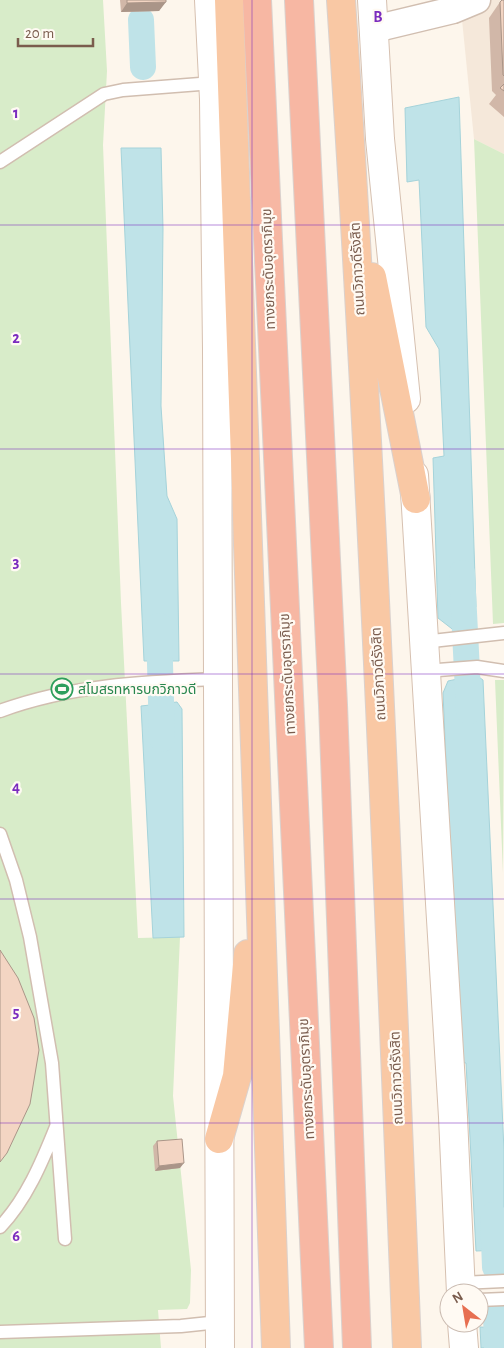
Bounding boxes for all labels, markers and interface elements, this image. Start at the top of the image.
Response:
text: B [373,9,383,25]
scale bar [18,15,92,47]
text: 20 m [25,26,54,41]
text: 1 [13,105,19,121]
street label: ทางยกระดับอุตราภิมุข [259,208,279,330]
street label: ถนนวิภาวดีรังสิต [348,222,367,316]
text: 2 [12,330,20,346]
text: 3 [13,554,20,570]
street label: ทางยกระดับอุตราภิมุข [277,613,299,735]
street label: ถนนวิภาวดีรังสิต [369,627,388,721]
sports icon: สโมสรทหารบกวิภาวดี [50,677,74,701]
place label: สโมสรทหารบกวิภาวดี [78,682,196,697]
text: 4 [12,779,20,795]
text: 5 [13,1004,20,1020]
street label: ทางยกระดับอุตราภิมุข [296,1018,318,1140]
street label: ถนนวิภาวดีรังสิต [387,1031,406,1125]
text: 6 [12,1228,20,1244]
north arrow [439,1283,489,1333]
text: N [450,1289,466,1306]

